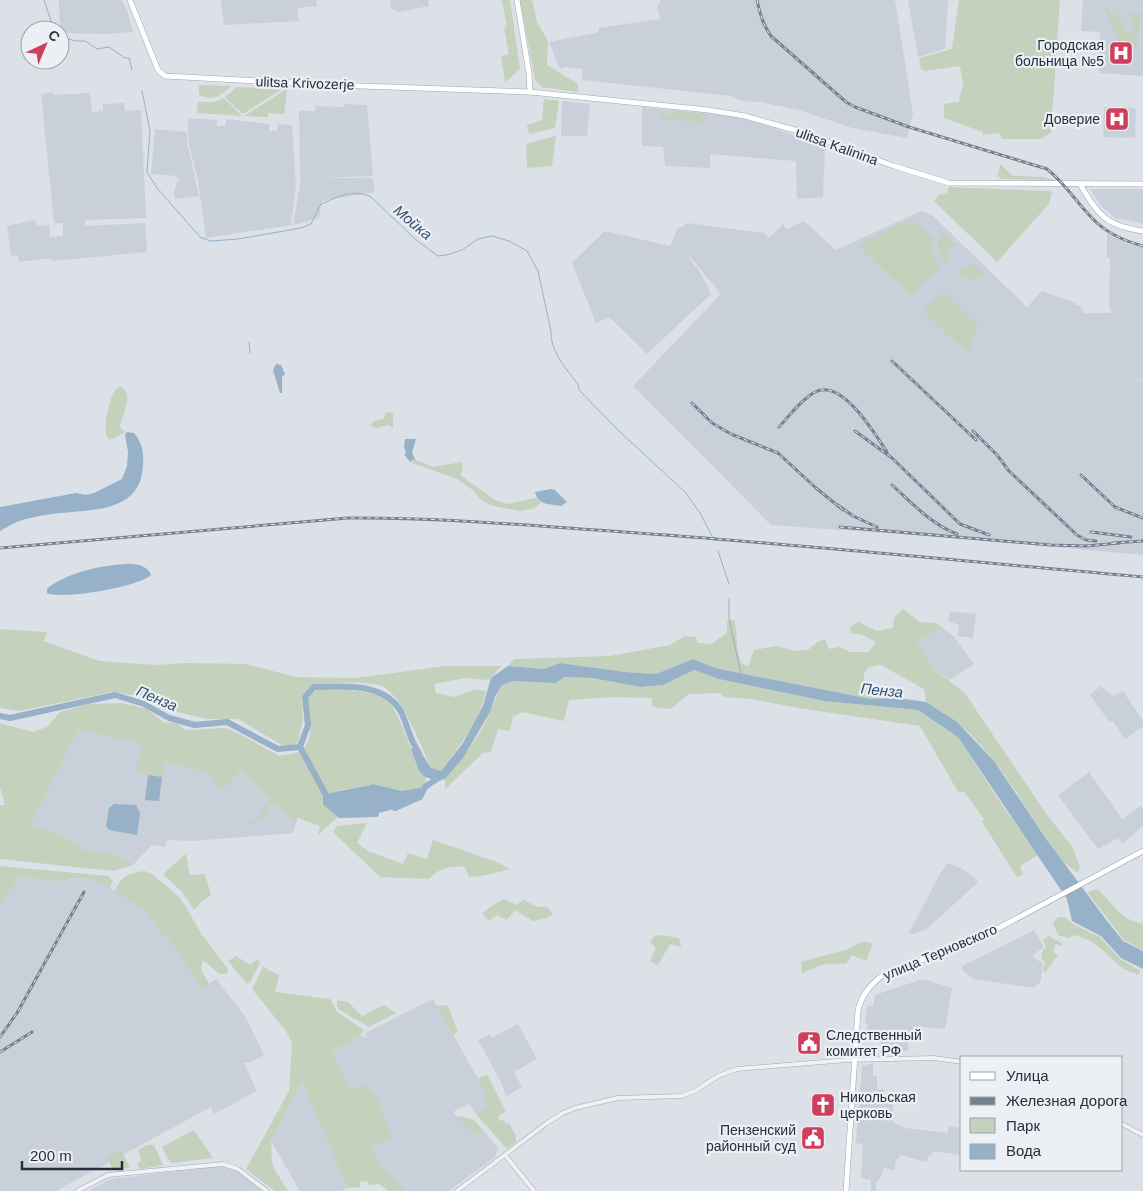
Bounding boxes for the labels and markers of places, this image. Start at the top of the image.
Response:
place label: Городская больница №5 [1015,37,1104,69]
hospital icon: Городская больница №5 [1108,40,1134,66]
hospital icon: Доверие [1104,106,1130,132]
place label: Доверие [1044,111,1100,127]
place label: Следственный комитет РФ [826,1027,922,1059]
public building icon: Следственный комитет РФ [796,1030,822,1056]
place label: Никольская церковь [840,1089,916,1121]
church icon: Никольская церковь [810,1092,836,1118]
place label: Пензенский районный суд [706,1122,796,1154]
public building icon: Пензенский районный суд [800,1125,826,1151]

